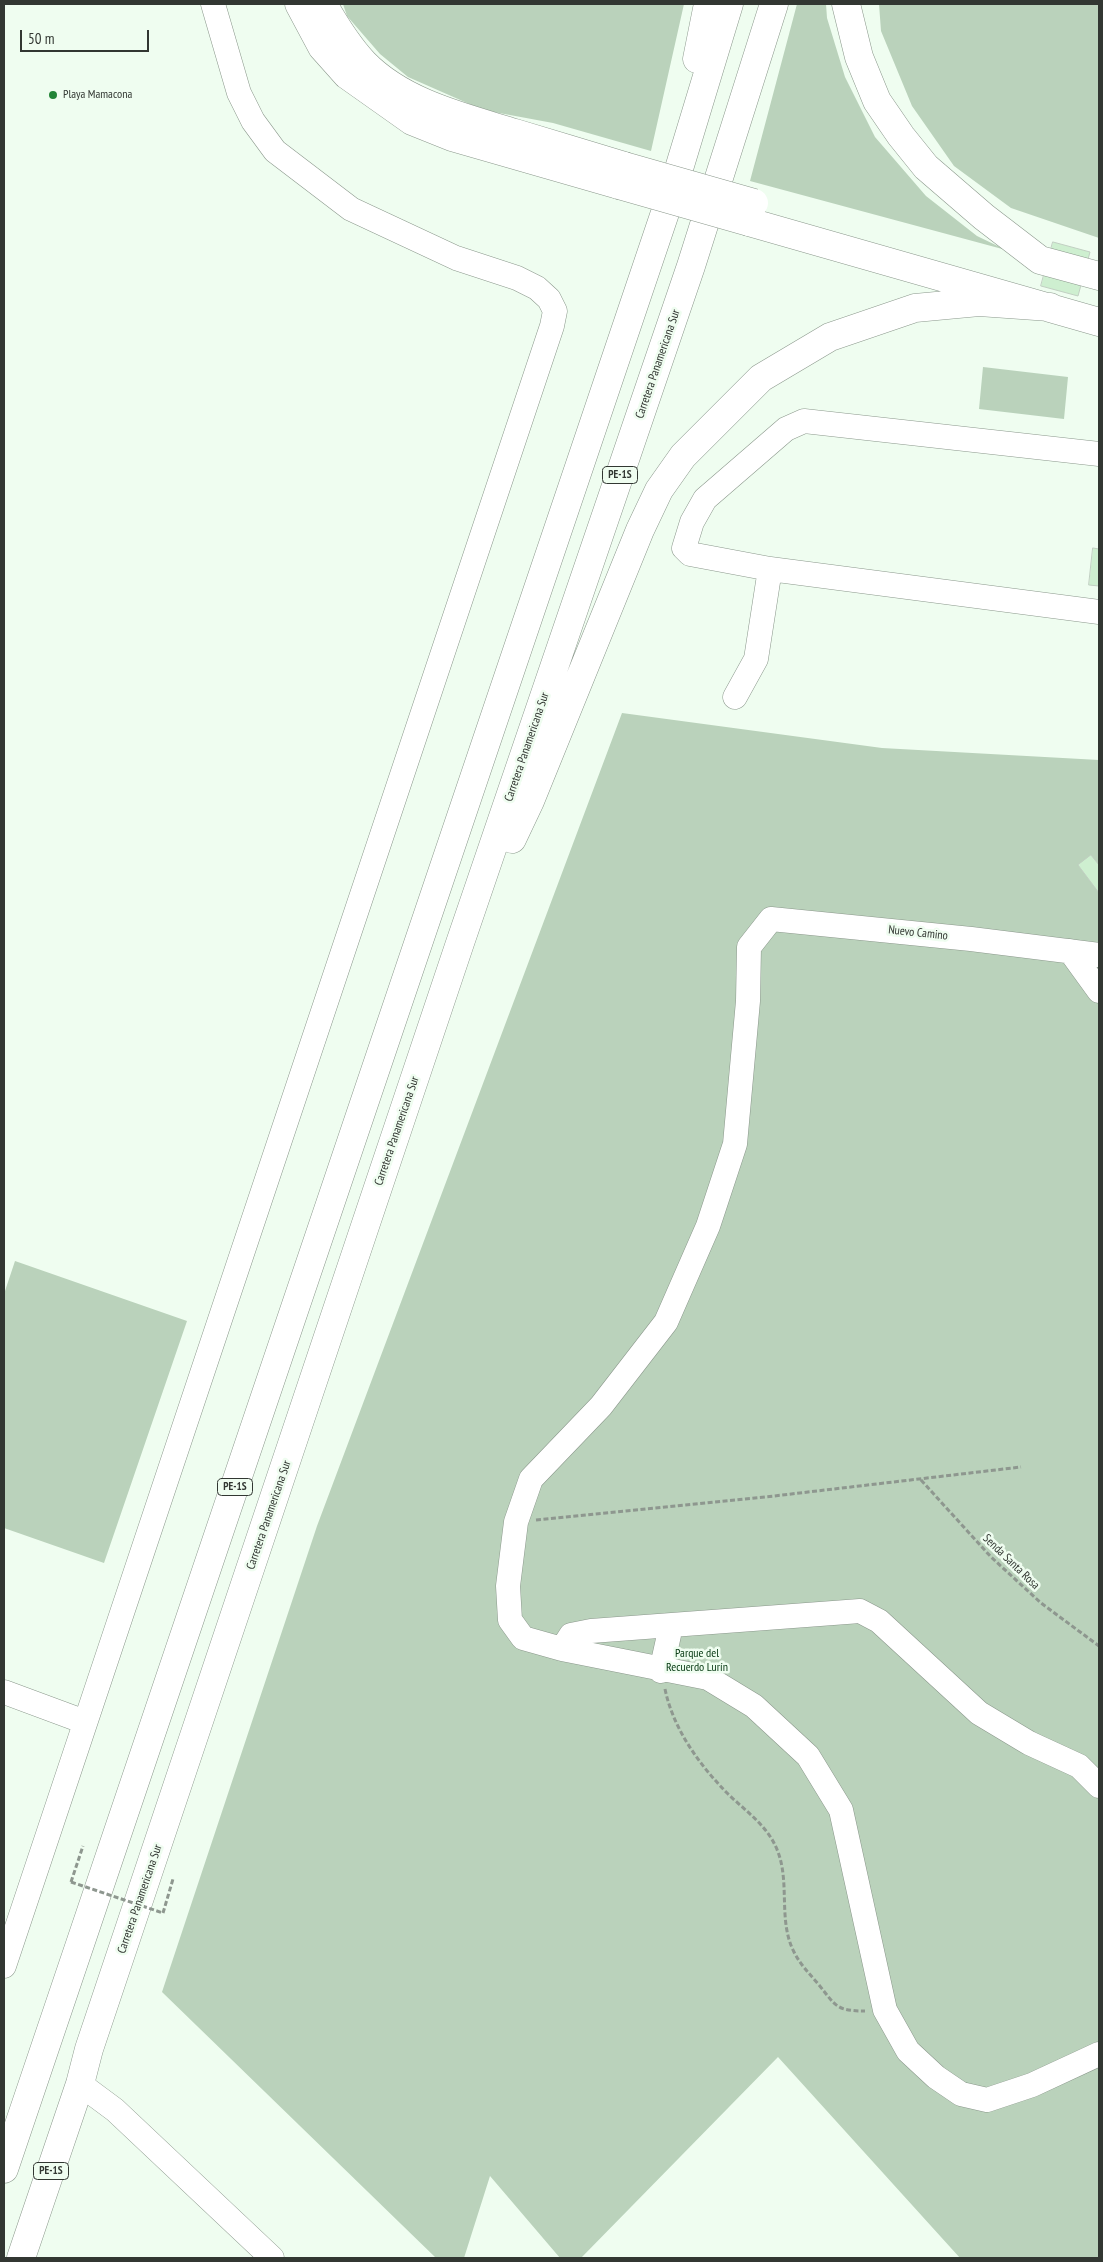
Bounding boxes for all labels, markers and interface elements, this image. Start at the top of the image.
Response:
scale bar [22,20,151,52]
text: 50 m [28,29,54,48]
place label: Playa Mamacona [63,88,132,102]
marker: Playa Mamacona [47,89,59,101]
street label: Carretera Panamericana Sur [633,308,683,420]
road number: PE-1S [602,466,638,484]
street label: Carretera Panamericana Sur [502,691,552,803]
street label: Nuevo Camino [888,923,948,943]
street label: Carretera Panamericana Sur [372,1075,422,1187]
street label: Carretera Panamericana Sur [244,1459,294,1571]
road number: PE-1S [218,1478,252,1495]
street label: Senda Santa Rosa [980,1531,1042,1593]
park label: Parque del Recuerdo Lurín [666,1647,728,1675]
street label: Carretera Panamericana Sur [115,1843,165,1955]
road number: PE-1S [34,2162,68,2180]

